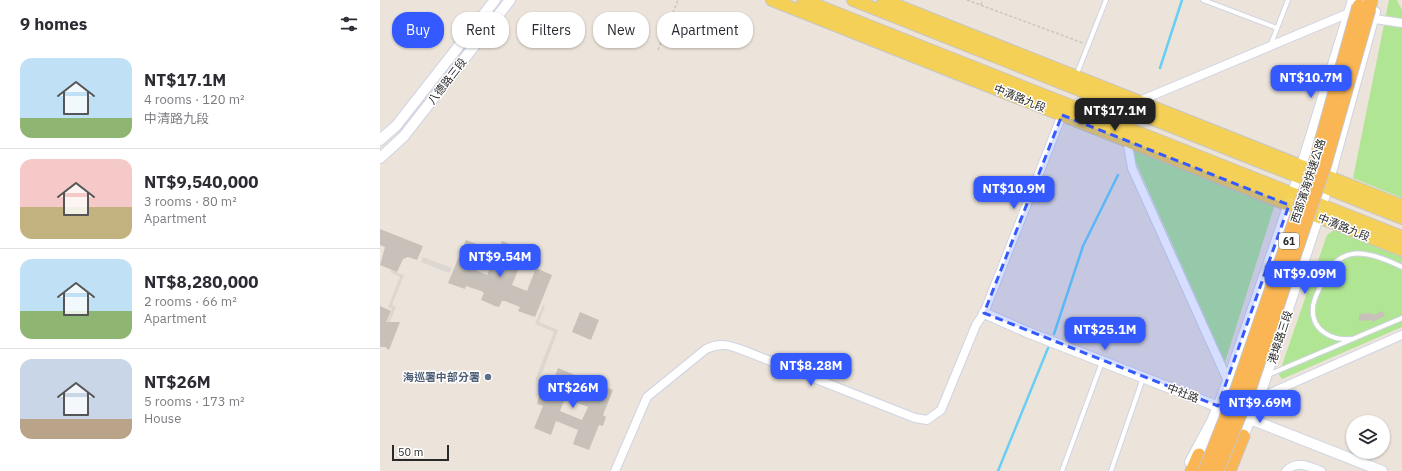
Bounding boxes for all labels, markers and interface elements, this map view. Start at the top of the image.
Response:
chip: Buy [392,12,444,48]
chip: Rent [452,12,509,48]
chip: Filters [517,12,585,48]
chip: New [593,12,649,48]
chip: Apartment [657,12,753,48]
text: 9 homes [20,13,87,35]
icon: filters [338,13,360,35]
street label: 八德路三段 [425,55,469,107]
pin: NT$10.7M [1270,65,1352,99]
text: NT$17.1M [144,69,226,91]
text: NT$10.7M [1280,69,1342,86]
icon: home [52,74,100,122]
street label: 中清路九段 [992,81,1048,115]
text: 4 rooms · 120 m² [144,91,245,108]
pin: NT$17.1M [1074,98,1156,132]
text: NT$17.1M [1084,102,1146,119]
text: 中清路九段 [144,110,209,127]
street label: 西部濱海快速公路 [1288,137,1328,225]
text: NT$9,540,000 [144,171,258,193]
icon: home [52,175,100,223]
pin: NT$10.9M [973,176,1055,210]
text: NT$10.9M [983,180,1045,197]
text: 3 rooms · 80 m² [144,193,237,210]
text: Apartment [144,210,207,227]
street label: 中清路九段 [1316,210,1372,244]
road number: 61 [1279,233,1299,249]
pin: NT$9.54M [459,244,541,278]
text: NT$9.54M [469,248,531,265]
pin: NT$9.09M [1264,261,1346,295]
text: NT$9.09M [1274,265,1336,282]
text: NT$8,280,000 [144,271,258,293]
icon: home [52,275,100,323]
text: 2 rooms · 66 m² [144,293,237,310]
street label: 港埠路三段 [1265,309,1295,365]
text: Apartment [144,310,207,327]
pin: NT$25.1M [1064,317,1146,351]
text: NT$25.1M [1074,321,1136,338]
pin: NT$8.28M [770,353,852,387]
text: NT$8.28M [780,357,842,374]
place label: 海巡署中部分署 [403,370,480,384]
text: NT$26M [144,371,211,393]
marker: 海巡署中部分署 [483,372,493,382]
icon: home [52,375,100,423]
pin: NT$26M [540,375,606,409]
text: NT$26M [547,379,599,396]
street label: 中社路 [1165,381,1201,405]
pin: NT$9.69M [1219,390,1301,424]
text: 5 rooms · 173 m² [144,393,245,410]
text: NT$9.69M [1229,394,1291,411]
text: House [144,410,181,427]
map controls [1346,415,1390,459]
button: layers [1346,415,1390,459]
scale bar [392,443,449,462]
text: 50 m [398,445,423,459]

